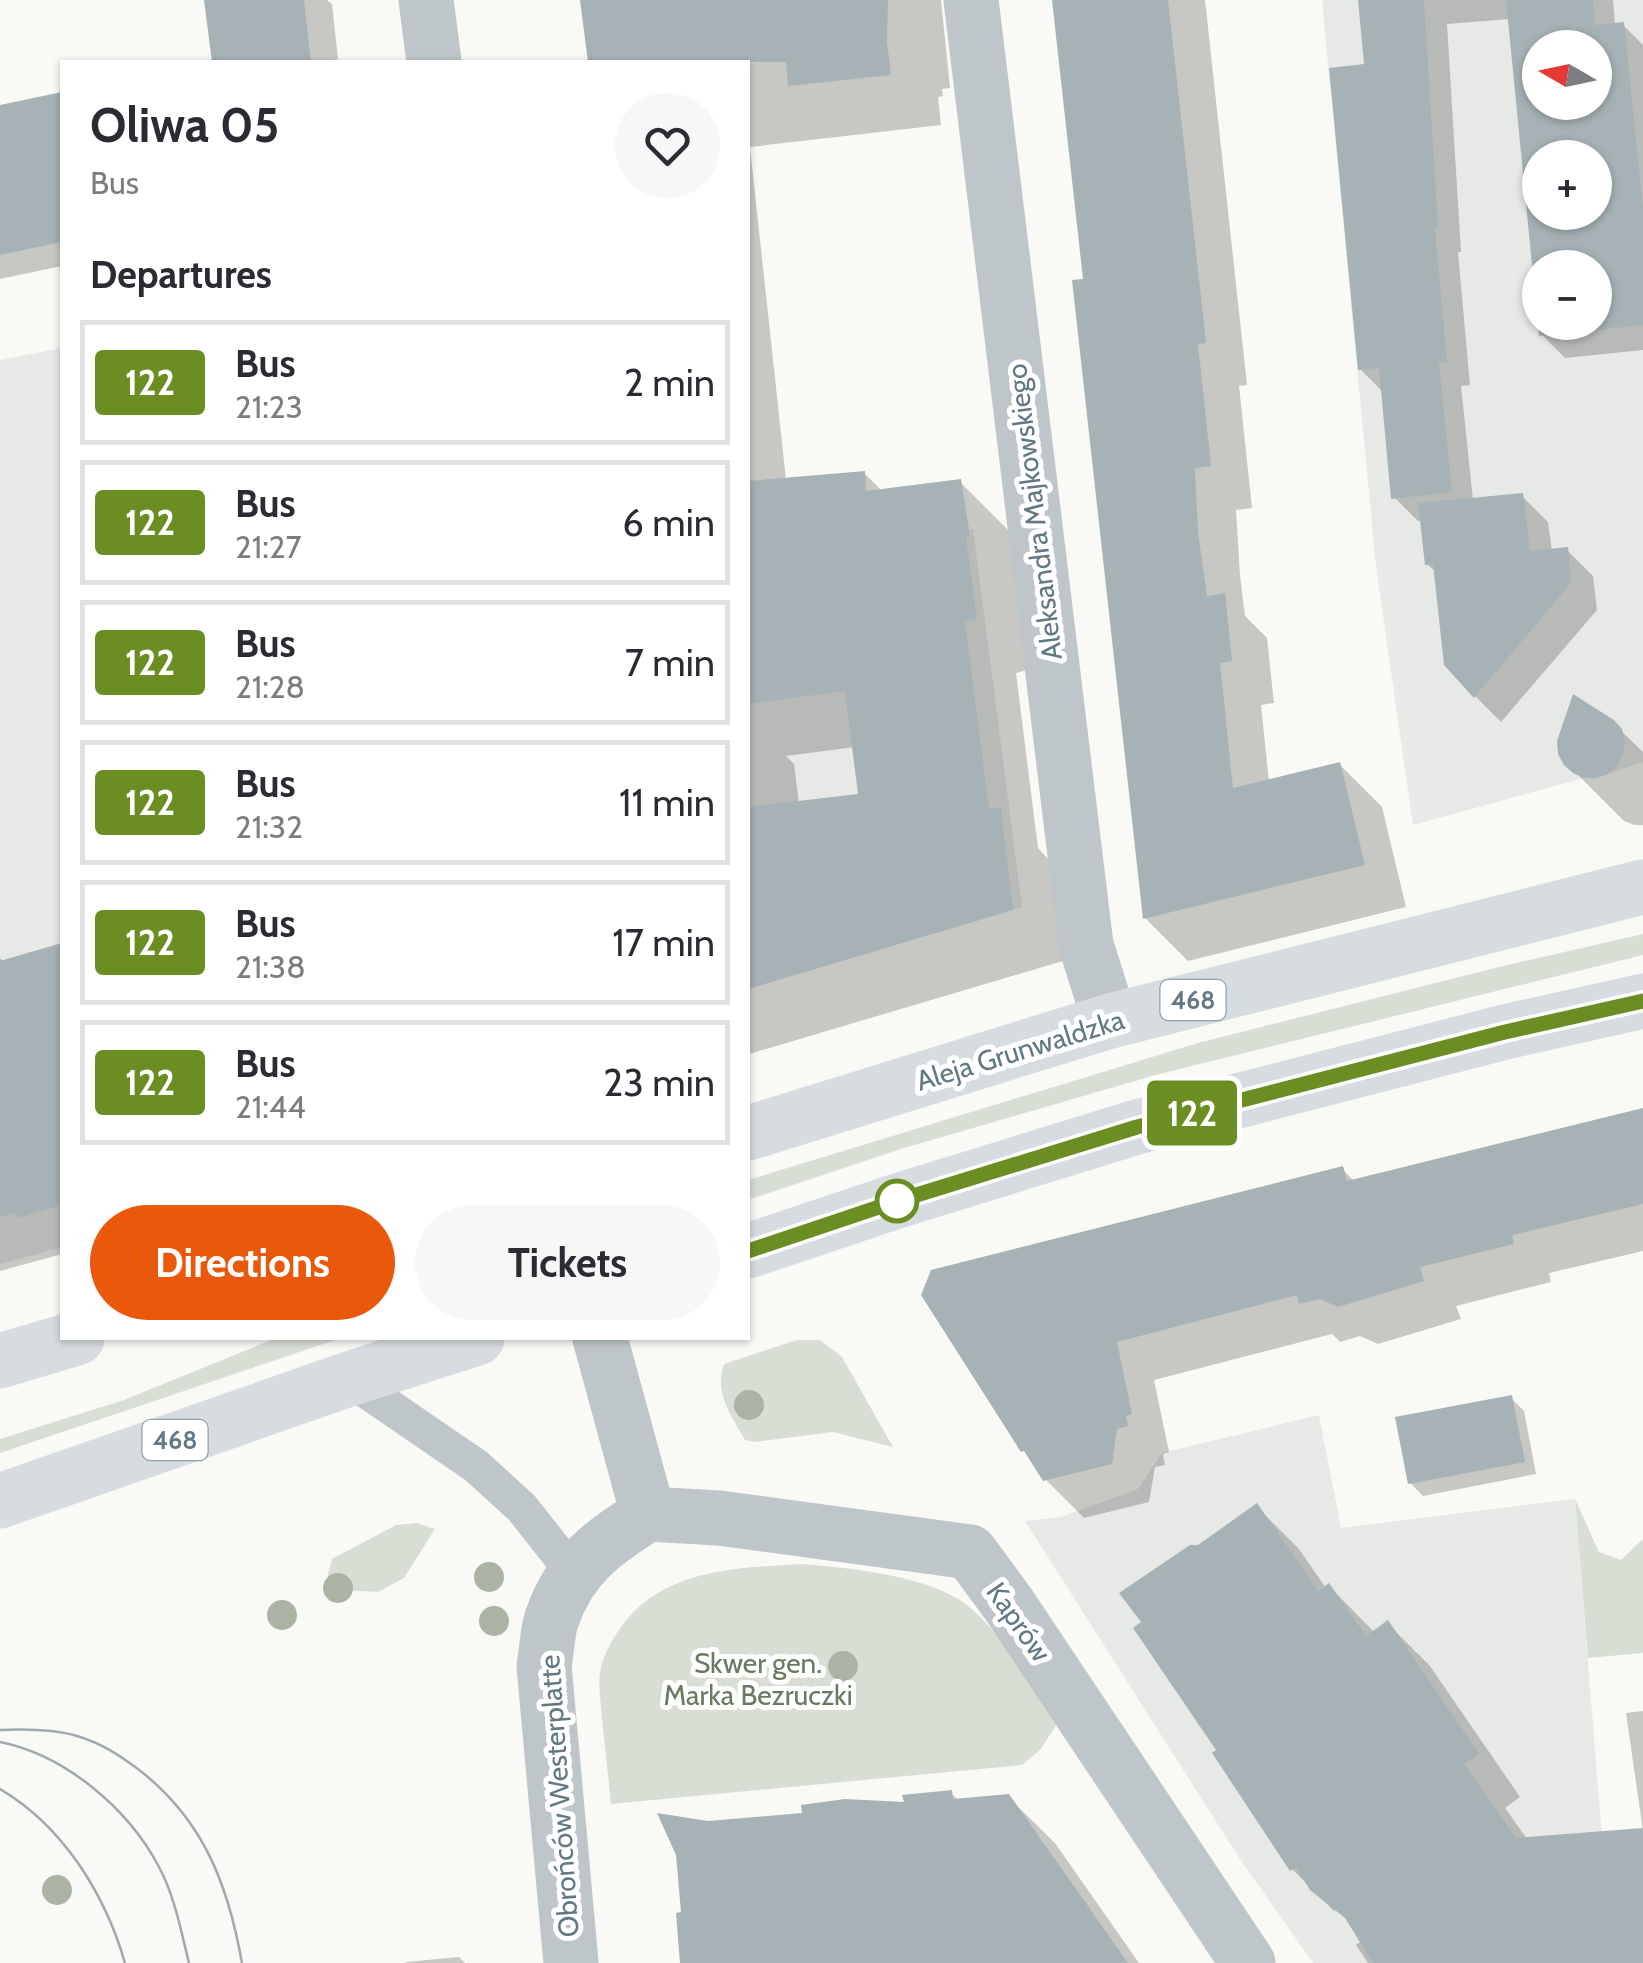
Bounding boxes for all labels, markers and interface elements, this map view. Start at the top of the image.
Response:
north arrow [1522,30,1612,120]
map controls [1522,30,1612,340]
button: heart [615,93,720,198]
text: Oliwa 05 [90,96,279,154]
button: + [1522,140,1612,230]
text: Bus [90,163,139,202]
button: − [1522,250,1612,340]
text: Departures [90,251,272,298]
text: Bus [235,340,296,387]
text: 2 min [624,359,715,406]
text: 122 [125,361,175,404]
street label: Aleksandra Majkowskiego [999,362,1069,662]
text: 21:23 [235,387,303,426]
text: Bus [235,480,296,527]
text: 6 min [622,499,715,546]
text: 122 [125,501,175,544]
text: 21:27 [235,527,302,566]
text: Bus [235,620,296,667]
text: 7 min [625,639,715,686]
text: 122 [125,641,175,684]
text: 21:28 [235,667,305,706]
text: Bus [235,760,296,807]
text: 11 min [619,779,715,826]
text: 122 [125,781,175,824]
text: 21:32 [235,807,303,846]
text: Bus [235,900,296,947]
text: 17 min [612,919,715,966]
text: 122 [125,921,175,964]
text: 21:38 [235,947,306,986]
road number: 468 [1160,980,1226,1020]
street label: Aleja Grunwaldzka [912,1002,1129,1098]
text: Bus [235,1040,296,1087]
text: 23 min [603,1059,715,1106]
text: 122 [125,1061,175,1104]
line badge: 122 [1134,1080,1250,1146]
text: 21:44 [235,1087,306,1126]
text: 122 [1167,1092,1217,1135]
unlabelled marker [876,1180,918,1222]
button: Directions [90,1205,395,1320]
button: Tickets [415,1205,720,1320]
road number: 468 [142,1420,208,1460]
street label: Kaprów [980,1576,1058,1668]
park label: Skwer gen. Marka Bezruczki [663,1646,853,1712]
street label: Obrońców Westerplatte [532,1654,586,1938]

